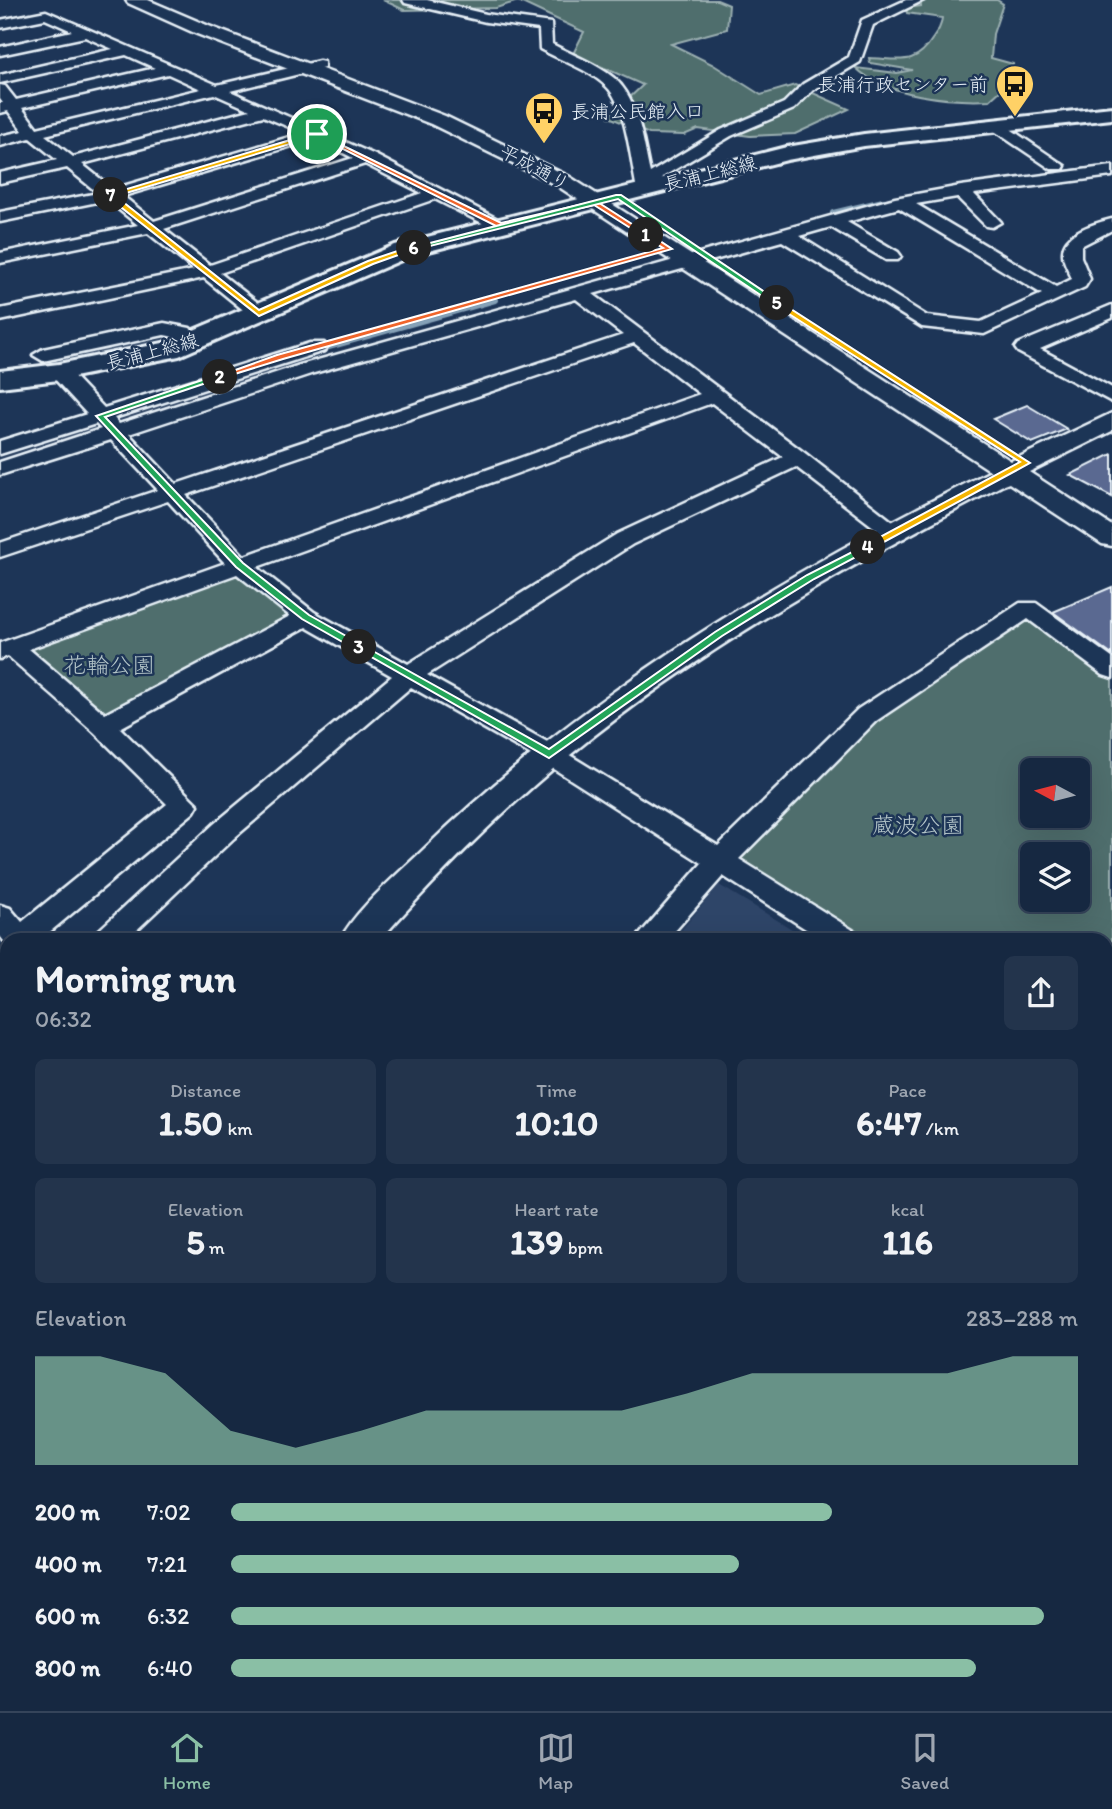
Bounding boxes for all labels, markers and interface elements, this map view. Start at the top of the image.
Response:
bus stop icon: 長浦行政センター前 [994,63,1036,118]
place label: 長浦行政センター前 [818,73,988,96]
bus stop icon: 長浦公民館入口 [523,90,565,145]
place label: 長浦公民館入口 [571,100,704,123]
pin [287,104,347,164]
icon: arrive [298,115,336,153]
street label: 平成通り [496,139,574,196]
street label: 長浦上総線 [661,151,759,196]
pin: 7 [94,178,128,212]
text: 7 [106,183,115,206]
pin: 1 [628,218,664,252]
text: 1 [641,223,650,246]
pin: 6 [396,230,432,266]
text: 6 [408,236,419,259]
pin: 5 [760,286,794,320]
text: 5 [772,291,781,314]
street label: 長浦上総線 [103,328,201,375]
pin: 2 [202,360,238,394]
text: 2 [215,365,225,388]
pin: 4 [850,530,886,564]
text: 4 [862,535,873,558]
pin: 3 [342,630,376,664]
text: 3 [353,635,364,658]
park label: 花輪公園 [63,651,155,679]
north arrow [1020,758,1090,828]
map controls [1020,758,1090,912]
park label: 蔵波公園 [872,811,964,839]
button: layers [1020,842,1090,912]
text: Morning run [35,956,236,1002]
button: share [1004,956,1078,1030]
text: 06:32 [35,1005,92,1033]
text: Distance [170,1079,241,1102]
text: Time [536,1079,577,1102]
text: Pace [888,1079,927,1102]
text: 1.50 [158,1102,223,1144]
text: 10:10 [514,1102,599,1144]
text: 6:47 [856,1102,922,1144]
text: km [223,1117,253,1140]
text: /km [922,1117,959,1140]
text: Elevation [168,1198,243,1221]
text: Heart rate [514,1198,599,1221]
text: kcal [891,1198,924,1221]
text: 5 [186,1221,205,1263]
text: 139 [510,1221,564,1263]
text: 116 [882,1221,933,1263]
text: m [205,1236,225,1259]
text: bpm [564,1236,603,1259]
text: Elevation [35,1304,126,1332]
text: 283–288 m [966,1304,1078,1332]
text: 200 m [35,1498,100,1526]
text: 7:02 [147,1498,190,1526]
text: 400 m [35,1550,102,1578]
text: 7:21 [147,1550,187,1578]
text: 600 m [35,1602,100,1630]
text: 6:32 [147,1602,189,1630]
text: 800 m [35,1654,100,1682]
text: 6:40 [147,1654,193,1682]
tab: Home [163,1729,211,1794]
tab: Map [537,1729,575,1794]
tab: Saved [901,1729,949,1794]

